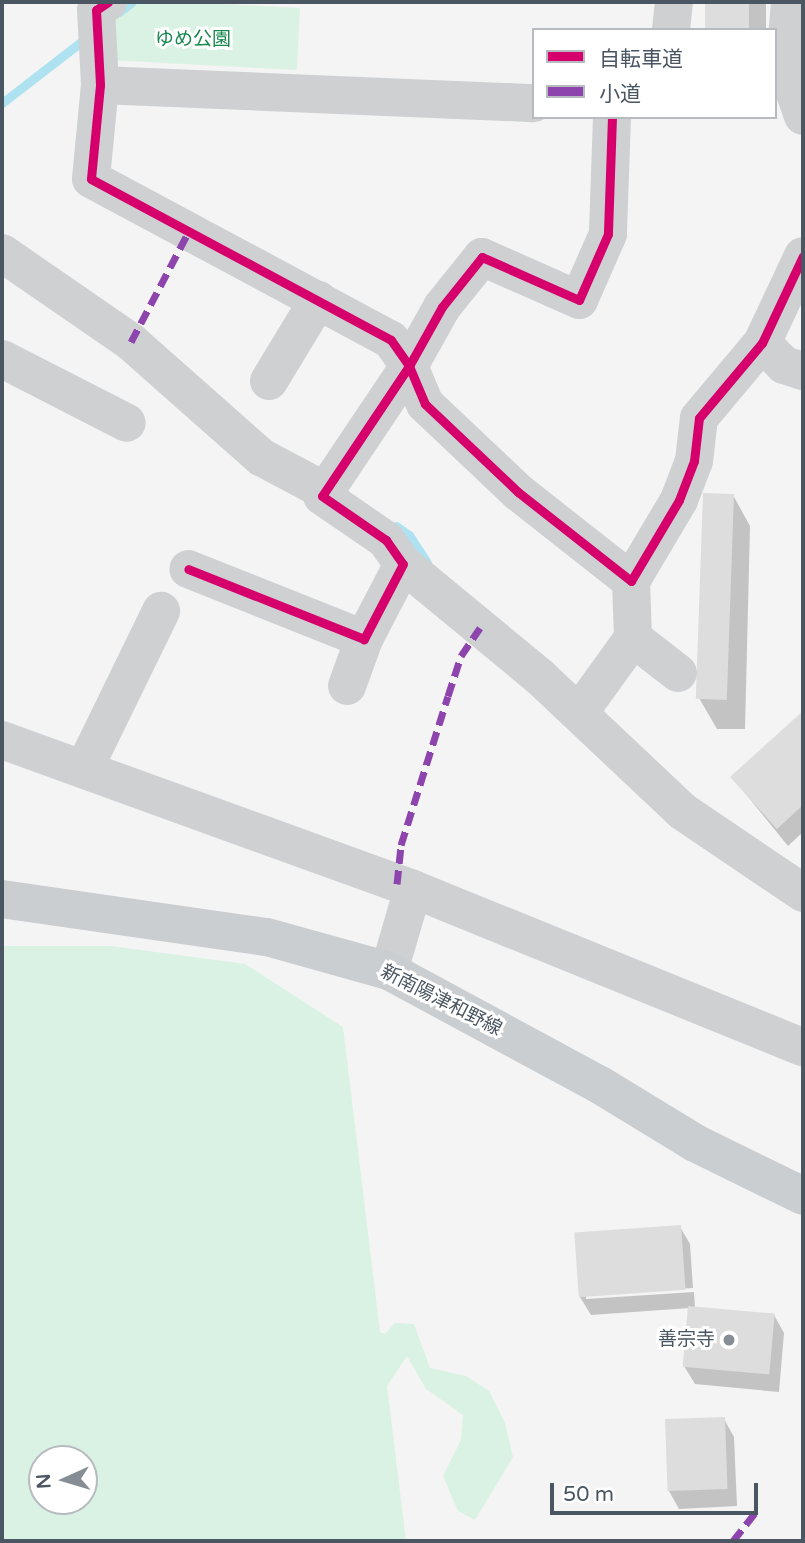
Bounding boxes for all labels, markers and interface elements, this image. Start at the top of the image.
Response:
legend [532,28,777,119]
park label: ゆめ公園 [155,29,231,51]
text: 自転車道 [599,47,683,72]
text: 小道 [599,82,641,107]
street label: 新南陽津和野線 [377,961,505,1041]
place label: 善宗寺 [658,1329,715,1351]
marker: 善宗寺 [721,1332,737,1348]
north arrow [28,1445,98,1515]
scale bar [553,1470,761,1514]
text: N [33,1473,56,1490]
text: 50 m [563,1482,614,1507]

